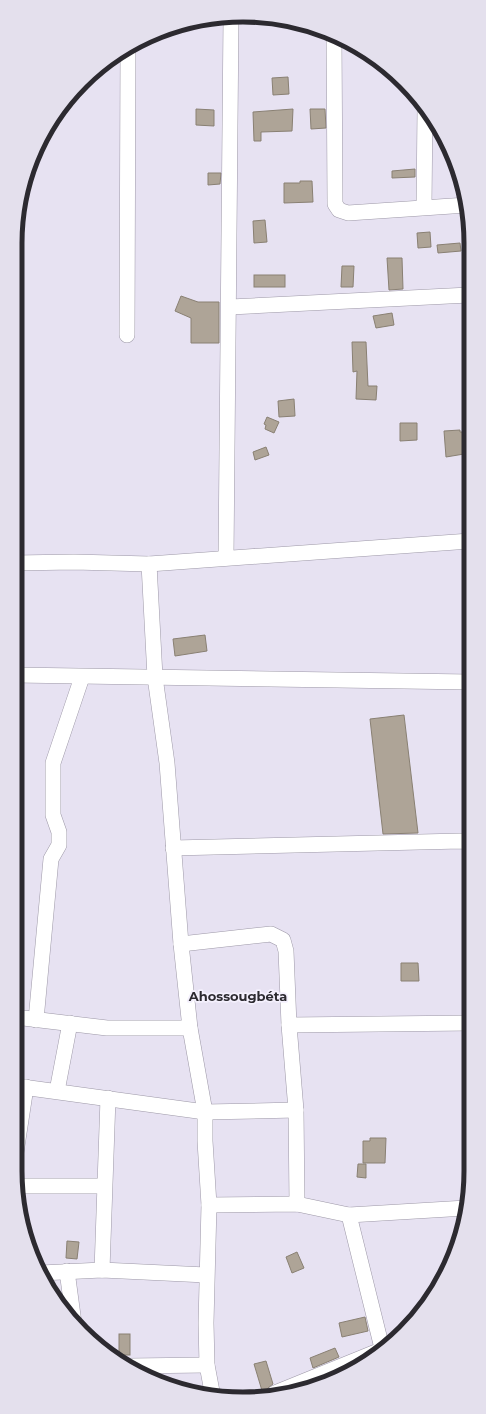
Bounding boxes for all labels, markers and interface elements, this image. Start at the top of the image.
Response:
district label: Ahossougbéta [188,988,287,1004]

